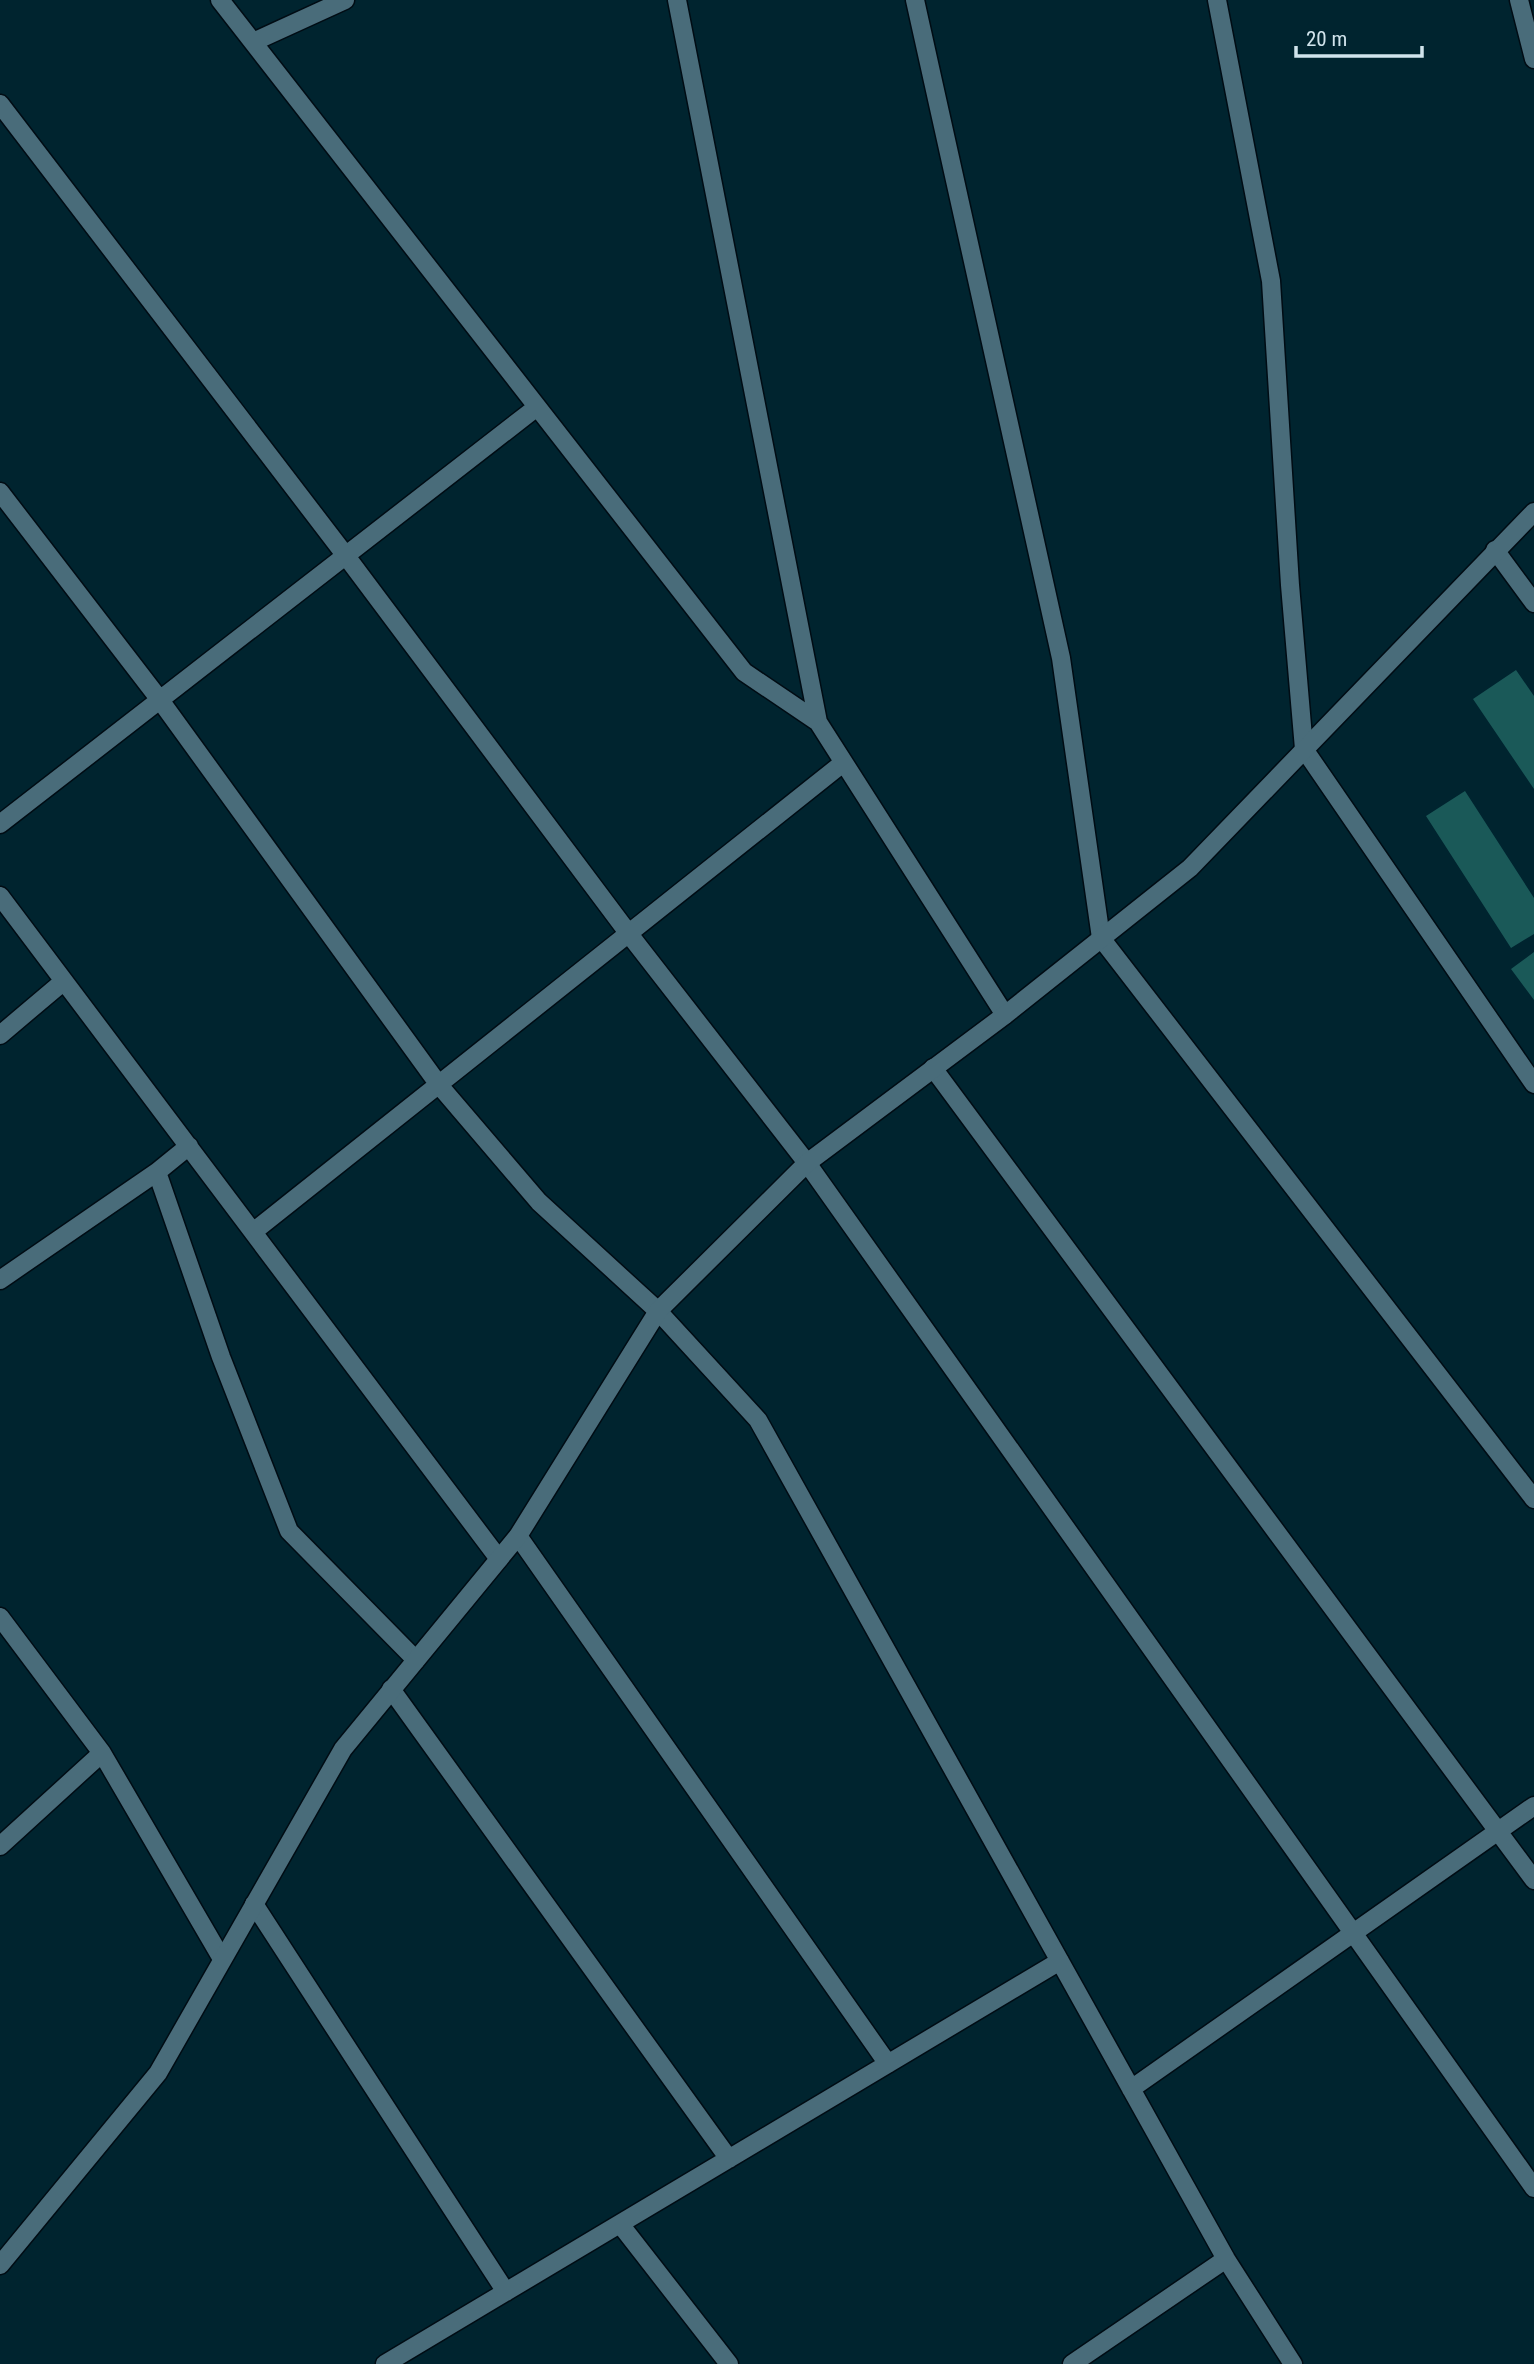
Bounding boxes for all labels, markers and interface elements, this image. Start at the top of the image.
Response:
scale bar [1296,14,1422,58]
text: 20 m [1306,27,1347,51]

